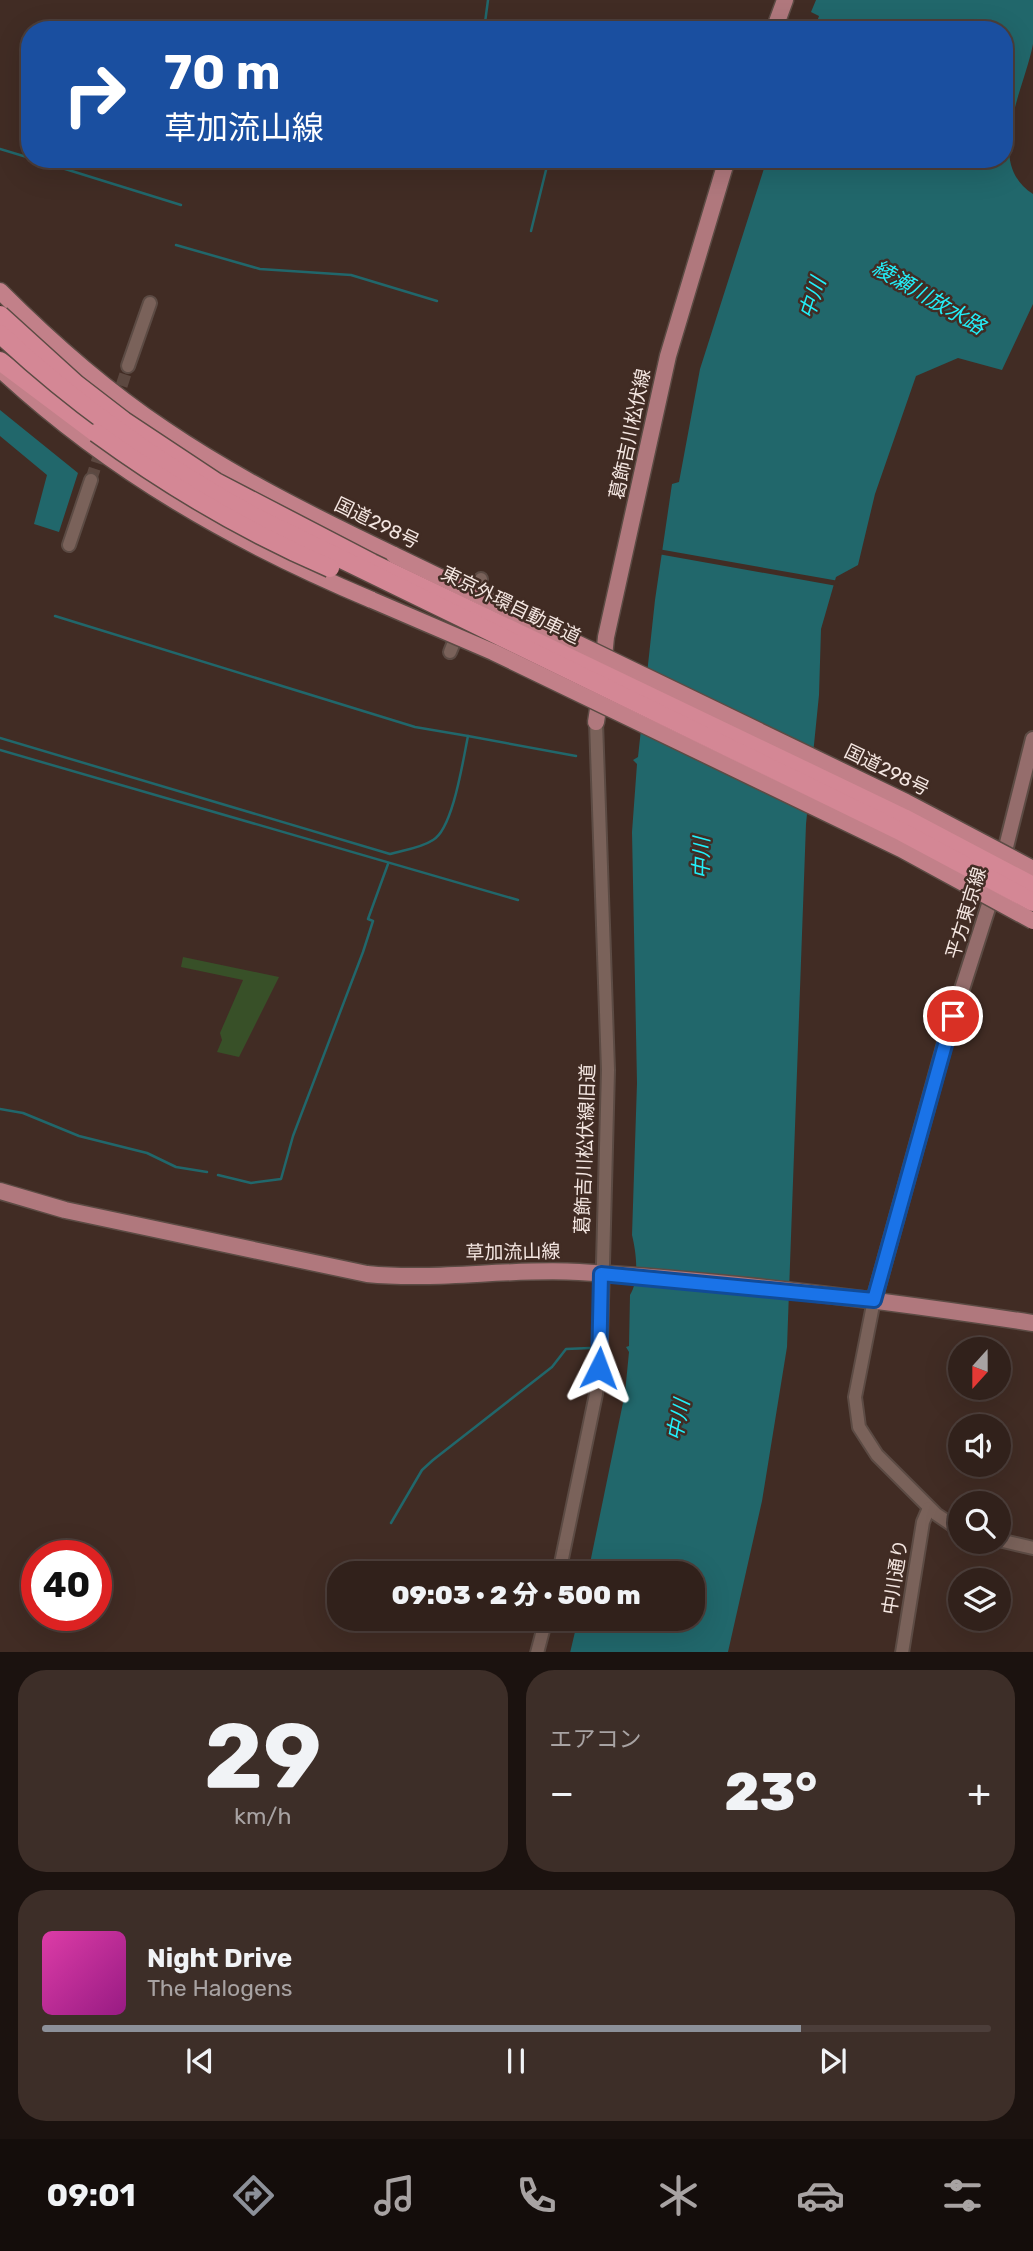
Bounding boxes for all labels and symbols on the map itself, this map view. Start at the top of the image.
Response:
water label: 綾瀬川放水路 [868,255,992,340]
water label: 中川 [794,272,831,322]
street label: 葛飾吉川松伏線 [605,367,655,501]
street label: 国道298号 [331,493,423,553]
street label: 東京外環自動車道 [438,561,584,649]
street label: 国道298号 [841,740,933,800]
water label: 中川 [688,835,714,879]
street label: 平方東京線 [941,864,991,962]
pin [923,986,983,1046]
street label: 葛飾吉川松伏線旧道 [571,1063,599,1235]
street label: 草加流山線 [465,1240,561,1264]
position arrow [562,1331,636,1405]
north arrow [948,1337,1012,1400]
water label: 中川 [662,1395,695,1443]
street label: 中川通り [878,1538,912,1616]
speed limit sign: 40 [21,1540,112,1631]

